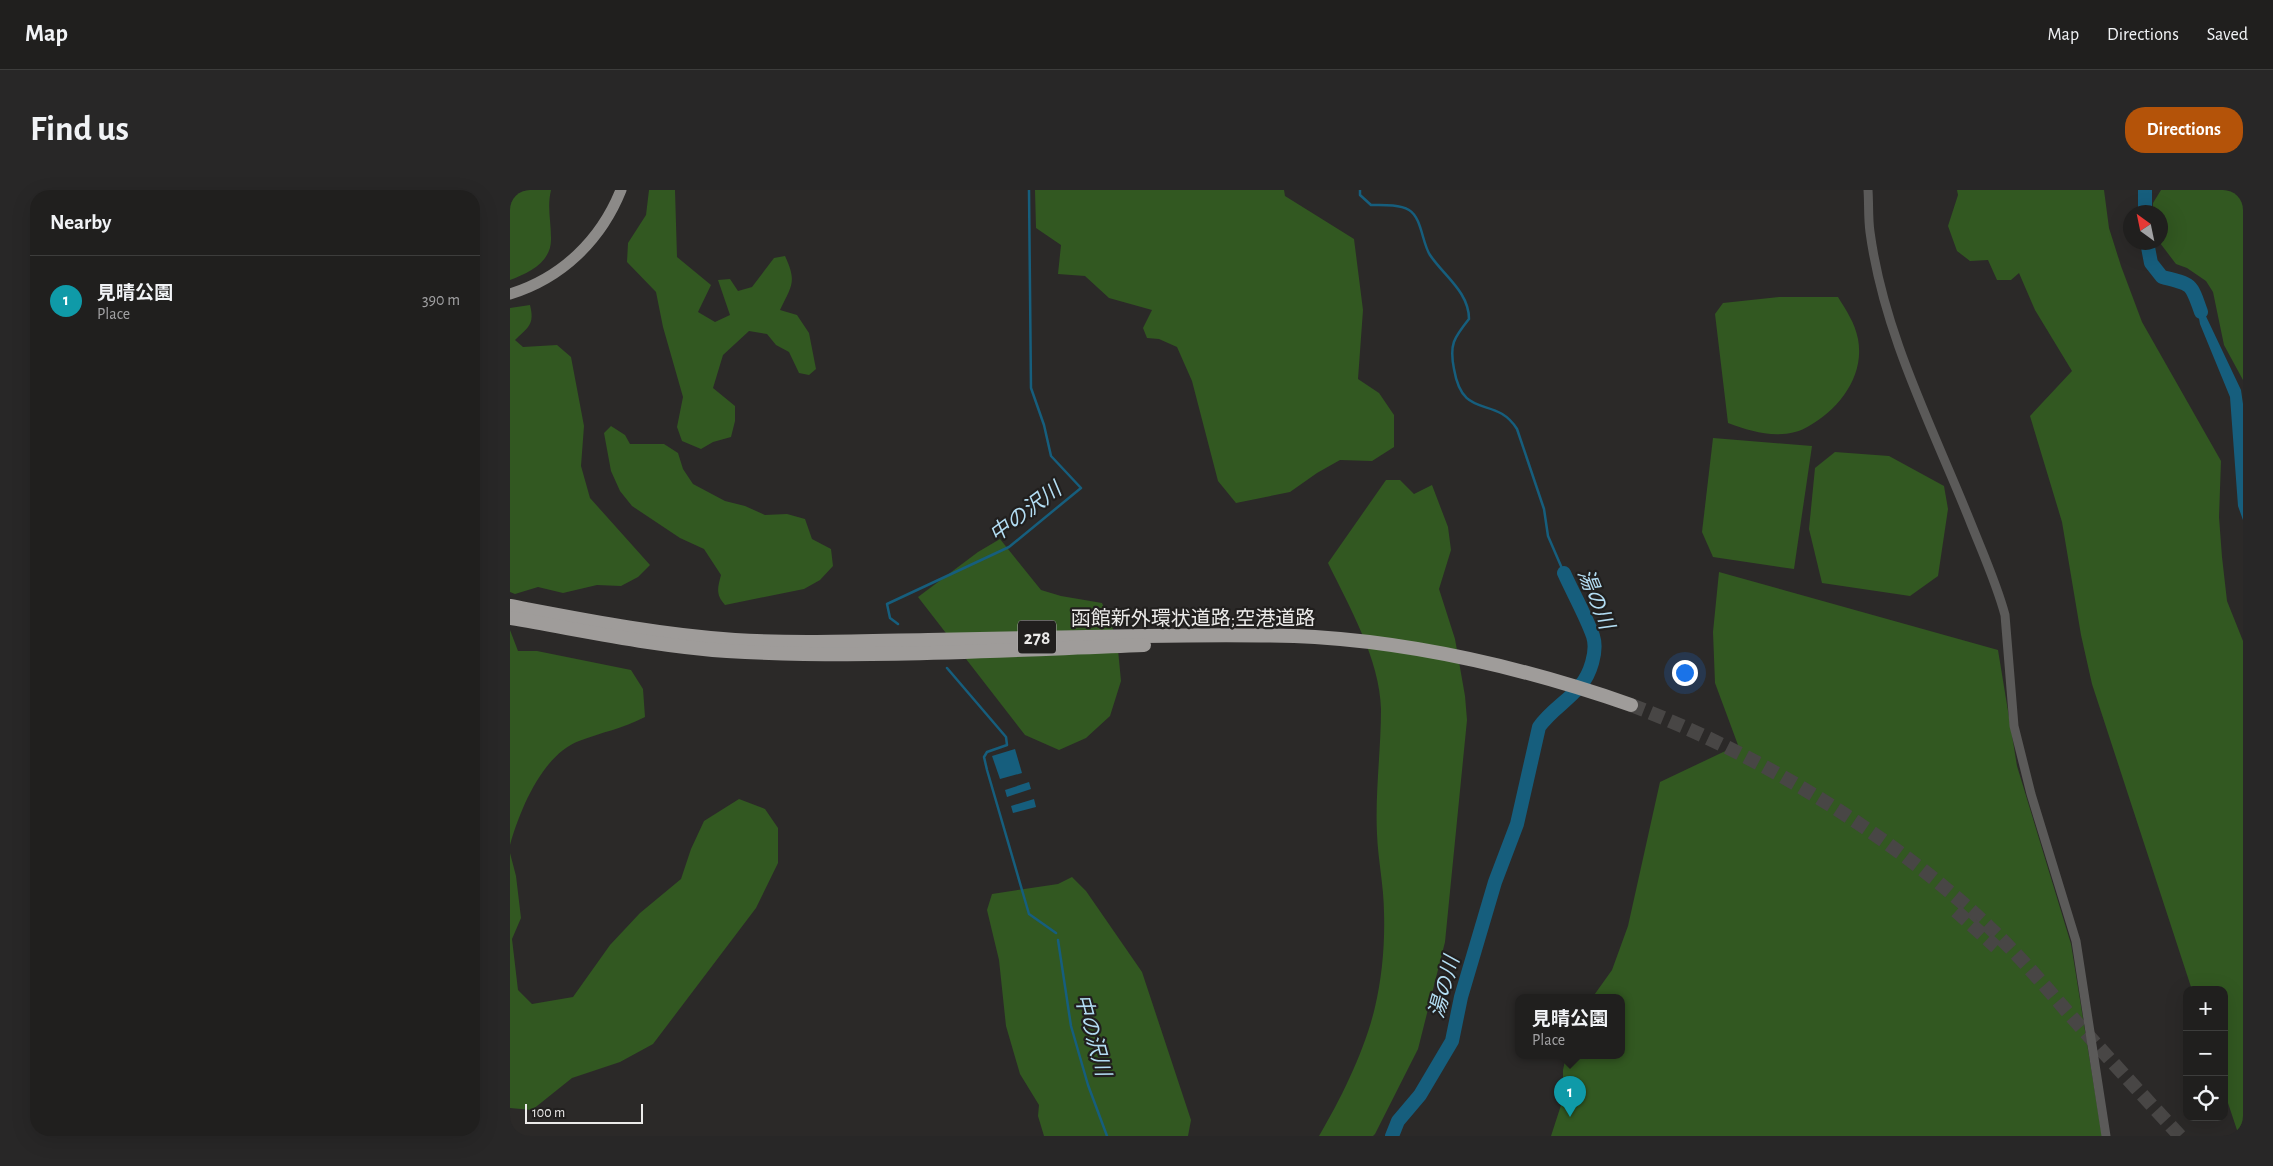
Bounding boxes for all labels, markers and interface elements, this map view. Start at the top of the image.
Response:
text: Map [25,22,68,46]
text: Map [2048,26,2079,44]
text: Directions [2107,26,2179,44]
text: Saved [2207,26,2248,44]
button: Directions [2125,107,2243,153]
text: Find us [30,112,129,147]
north arrow [2123,205,2168,250]
text: Nearby [50,212,111,233]
text: 見晴公園 [97,284,173,303]
text: 1 [63,292,69,308]
text: 390 m [422,292,460,308]
text: Place [97,306,130,322]
water label: 中の沢川 [985,477,1067,546]
water label: 湯の川 [1574,566,1619,634]
street label: 函館新外環状道路;空港道路 [1071,608,1315,629]
road number: 278 [1018,621,1056,654]
your location [1672,660,1698,686]
water label: 湯の川 [1425,952,1463,1020]
map controls [2183,986,2228,1121]
button: + [2183,986,2228,1031]
water label: 中の沢川 [1072,992,1115,1080]
popup [1515,994,1625,1059]
text: 見晴公園 [1532,1010,1608,1029]
button: − [2183,1031,2228,1076]
text: Place [1532,1032,1565,1048]
pin: 1 [1554,1076,1586,1117]
button: locate [2183,1076,2228,1121]
scale bar [525,1101,642,1124]
text: 100 m [532,1106,565,1120]

